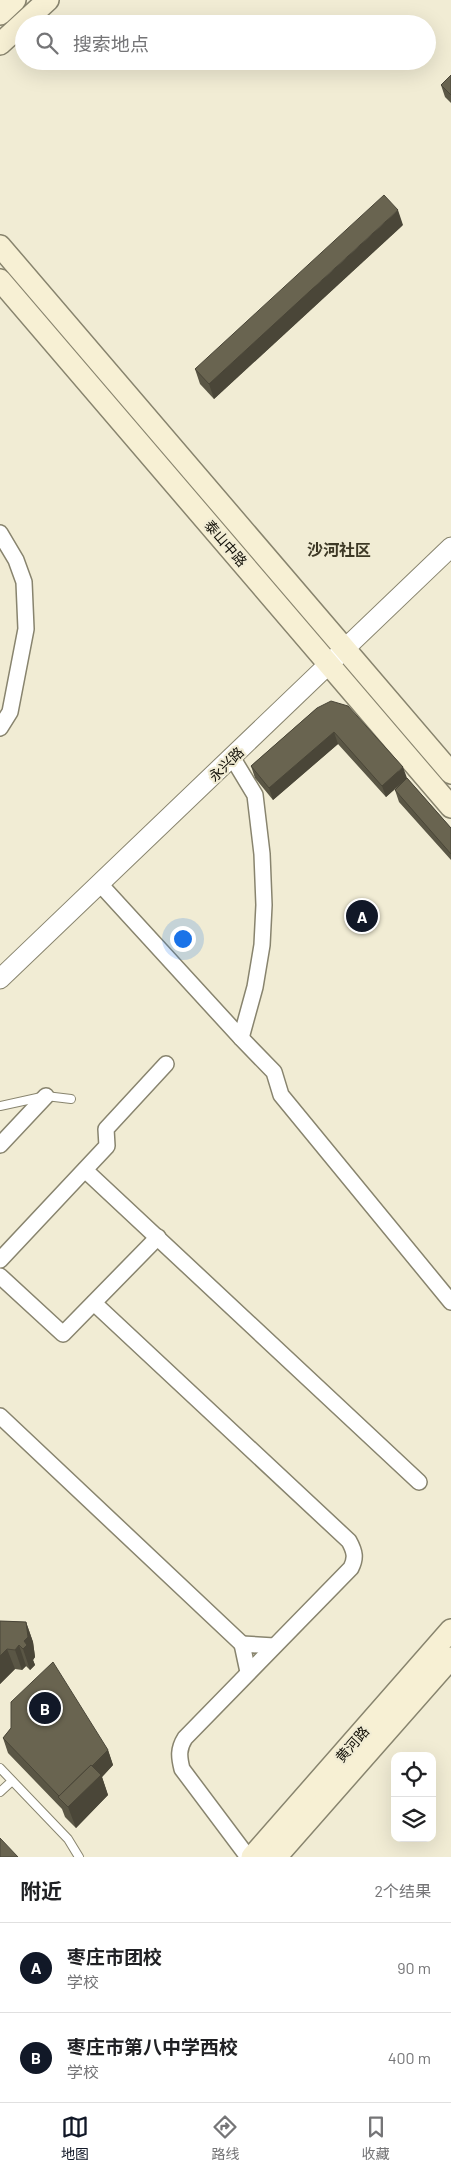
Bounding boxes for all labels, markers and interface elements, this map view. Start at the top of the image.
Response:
search box [15,15,436,70]
icon: search [33,29,61,57]
text: 搜索地点 [73,32,149,55]
street label: 泰山中路 [201,516,251,570]
district label: 沙河社区 [307,540,371,559]
street label: 永兴路 [205,743,247,785]
pin: A [346,897,378,935]
your location [170,926,196,952]
pin: B [29,1689,61,1727]
street label: 黄河路 [332,1723,372,1765]
map controls [391,1752,436,1842]
button: locate [391,1752,436,1797]
button: layers [391,1797,436,1842]
text: 附近 [20,1878,62,1903]
text: 2个结果 [374,1881,431,1900]
text: 枣庄市团校 [67,1945,162,1968]
text: A [31,1958,41,1977]
text: 90 m [397,1958,431,1977]
text: 学校 [67,1972,99,1991]
text: 枣庄市第八中学西校 [67,2035,238,2058]
text: B [31,2048,41,2067]
text: 400 m [388,2048,431,2067]
text: 学校 [67,2062,99,2081]
tab: 地图 [61,2113,89,2163]
tab: 路线 [211,2113,239,2163]
tab: 收藏 [362,2113,390,2163]

